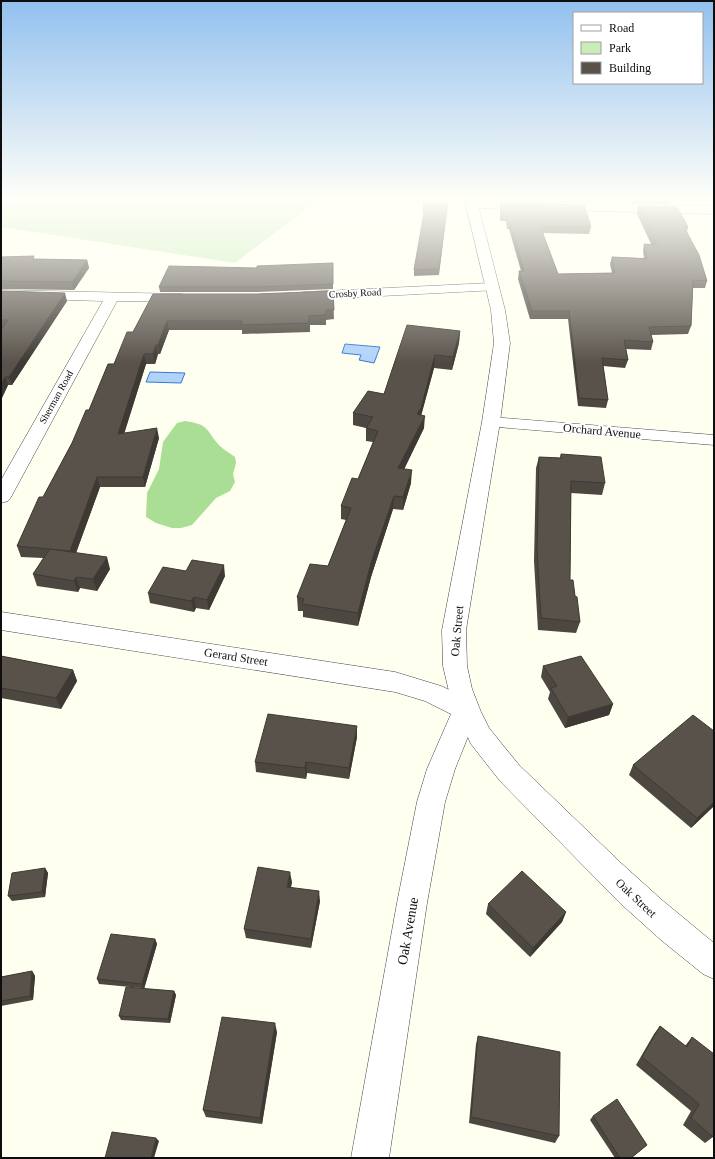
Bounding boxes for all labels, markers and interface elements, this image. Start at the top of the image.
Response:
legend [573,12,703,84]
text: Road [609,21,634,35]
text: Park [609,41,631,55]
text: Building [609,61,651,75]
street label: Crosby Road [328,286,382,300]
street label: Sherman Road [37,368,75,426]
street label: Orchard Avenue [562,421,642,441]
street label: Oak Street [448,604,466,657]
street label: Gerard Street [203,645,270,669]
street label: Oak Street [613,875,660,921]
street label: Oak Avenue [395,896,421,966]

